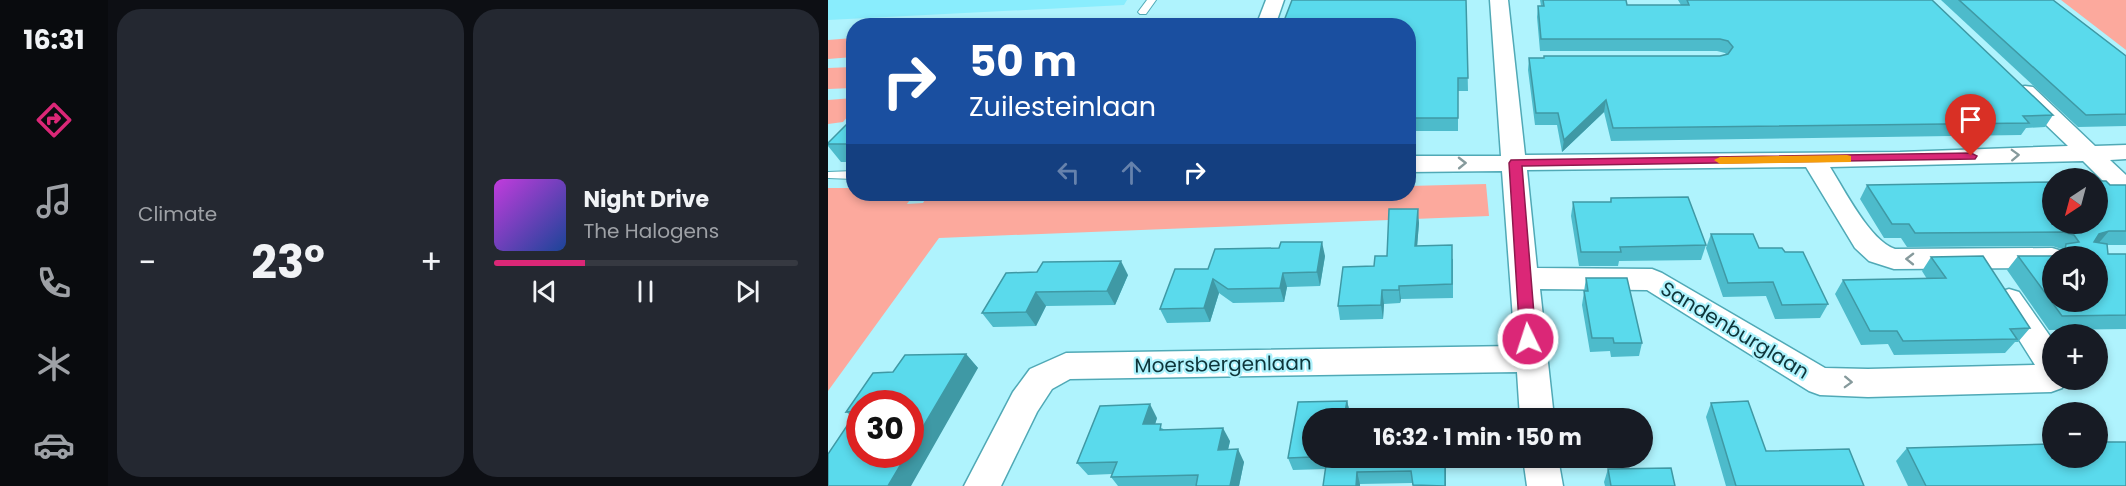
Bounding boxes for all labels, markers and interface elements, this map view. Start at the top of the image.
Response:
text: 16:31 [23,21,85,58]
text: 50 m [969,32,1077,91]
icon: right [870,42,948,120]
text: Zuilesteinlaan [969,88,1156,125]
pin [1945,94,1996,156]
icon: directions [33,99,75,141]
icon: arrive [1954,103,1987,136]
one-way arrow [2010,149,2019,161]
icon: left [1052,156,1085,189]
icon: ahead [1115,156,1148,189]
icon: right [1178,156,1211,189]
one-way arrow [1457,157,1466,169]
north arrow [2042,168,2108,234]
map controls [2042,168,2108,468]
icon: music [33,180,75,222]
text: Night Drive [584,184,709,215]
text: Climate [138,200,217,228]
text: The Halogens [584,217,719,245]
text: 23° [251,231,325,294]
text: − [138,239,156,286]
text: + [420,239,443,286]
button: sound [2042,246,2108,312]
one-way arrow [1905,253,1914,265]
icon: phone [33,262,75,304]
icon: previous [528,275,561,308]
icon: pause [629,275,662,308]
icon: next [731,275,764,308]
street label: Sandenburglaan [1655,275,1815,385]
position arrow [1496,307,1560,371]
button: + [2042,324,2108,390]
icon: climate [33,343,75,385]
street label: Moersbergenlaan [1134,348,1312,380]
one-way arrow [1843,376,1852,389]
speed limit sign: 30 [846,390,924,468]
button: − [2042,402,2108,468]
text: 16:32 · 1 min · 150 m [1373,422,1582,453]
icon: car [33,424,75,466]

